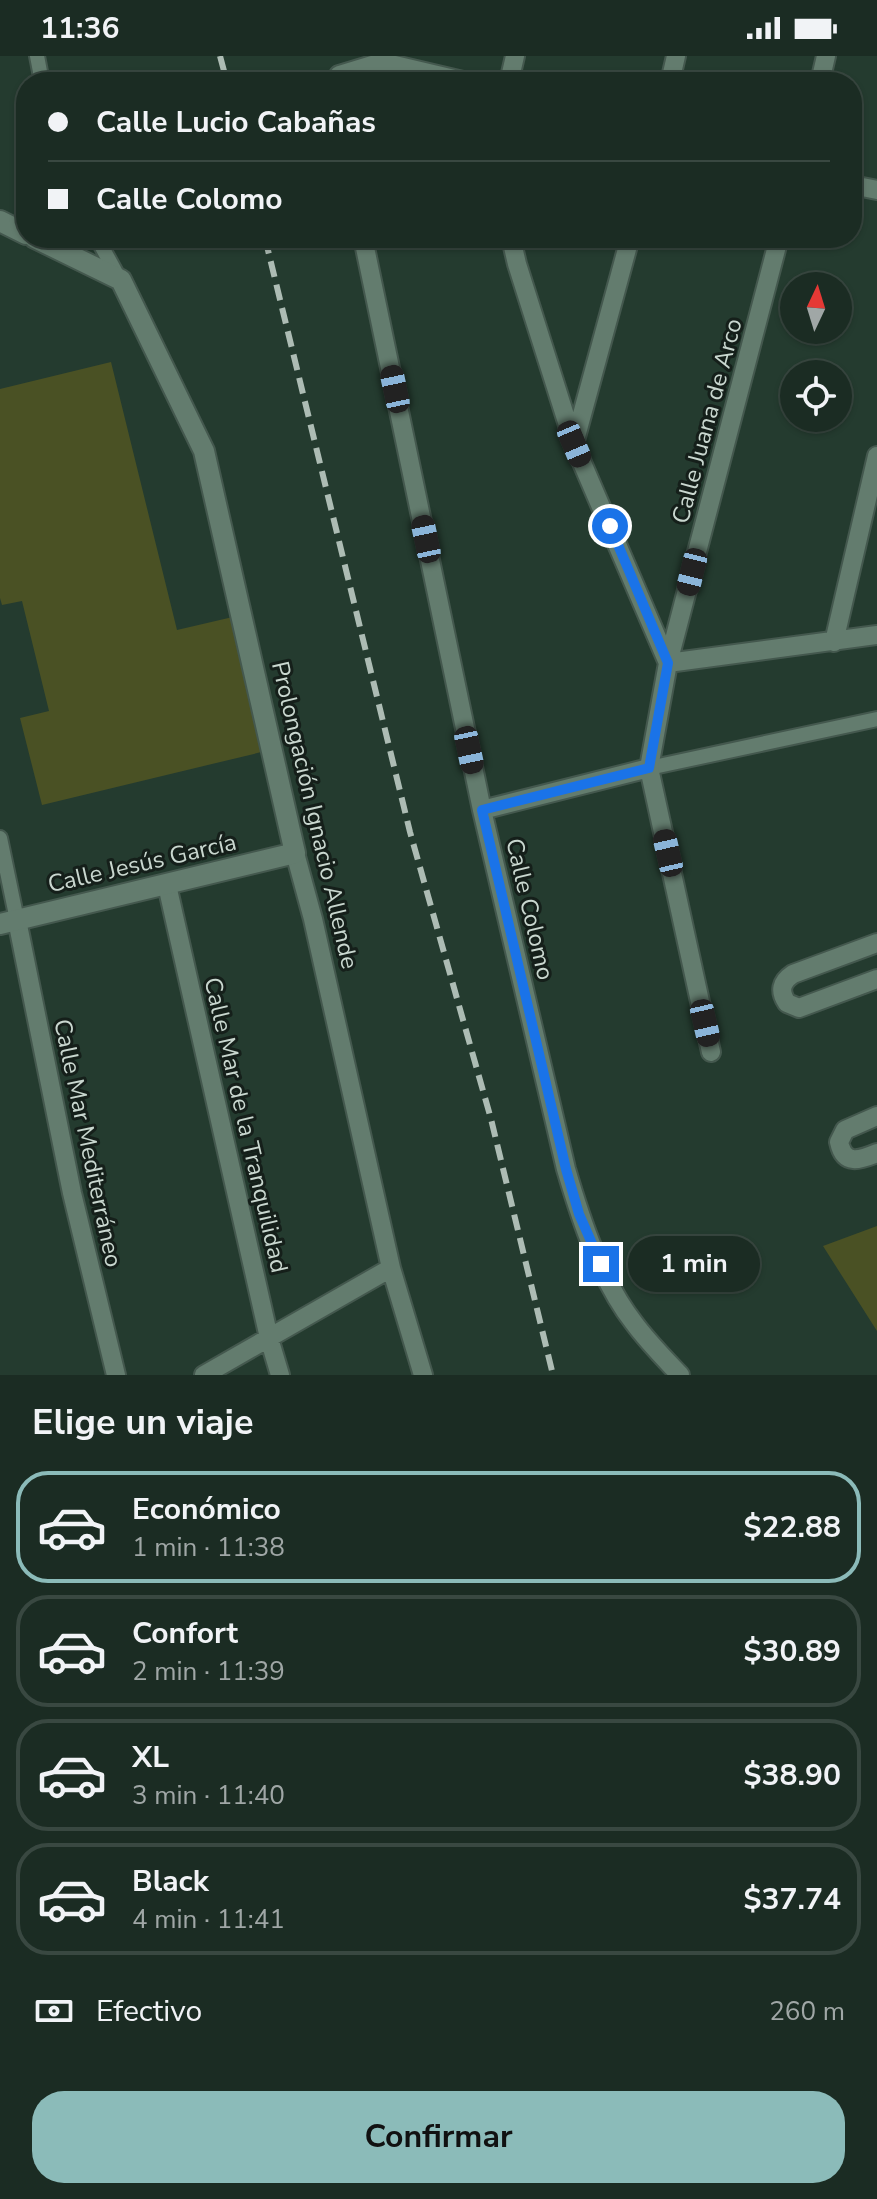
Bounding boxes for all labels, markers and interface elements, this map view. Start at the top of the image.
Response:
text: 11:36 [40,8,119,49]
text: Calle Lucio Cabañas [96,102,376,143]
text: Calle Colomo [96,179,282,220]
north arrow [780,272,852,344]
map controls [780,272,852,432]
street label: Calle Juana de Arco [664,315,750,527]
button: locate [780,360,852,432]
car [378,363,412,415]
car [554,417,594,471]
route start [592,508,628,544]
car [409,513,443,565]
car [675,546,709,598]
street label: Prolongación Ignacio Allende [264,658,366,972]
car [452,724,486,776]
street label: Calle Jesús García [44,826,240,900]
car [651,827,685,879]
street label: Calle Colomo [498,835,562,983]
street label: Calle Mar de la Tranquilidad [196,974,296,1276]
car [688,997,722,1049]
street label: Calle Mar Mediterráneo [46,1016,130,1270]
callout: 1 min [629,1236,761,1292]
route end [583,1246,619,1282]
text: 1 min [660,1246,728,1281]
text: Elige un viaje [32,1398,253,1447]
text: Económico [132,1489,281,1530]
icon: car [36,1491,108,1563]
text: $22.88 [744,1507,841,1548]
text: 1 min · 11:38 [132,1530,285,1565]
text: Confort [132,1613,238,1654]
icon: car [36,1615,108,1687]
text: $30.89 [744,1631,841,1672]
text: 2 min · 11:39 [132,1654,285,1689]
text: XL [132,1737,169,1778]
icon: car [36,1739,108,1811]
text: $38.90 [744,1755,841,1796]
text: 3 min · 11:40 [132,1778,285,1813]
text: Black [132,1861,209,1902]
icon: car [36,1863,108,1935]
text: $37.74 [744,1879,841,1920]
text: 4 min · 11:41 [132,1902,285,1937]
icon: cash [32,1989,76,2033]
text: Efectivo [96,1991,202,2032]
text: 260 m [769,1994,845,2029]
button: Confirmar [32,2091,845,2183]

